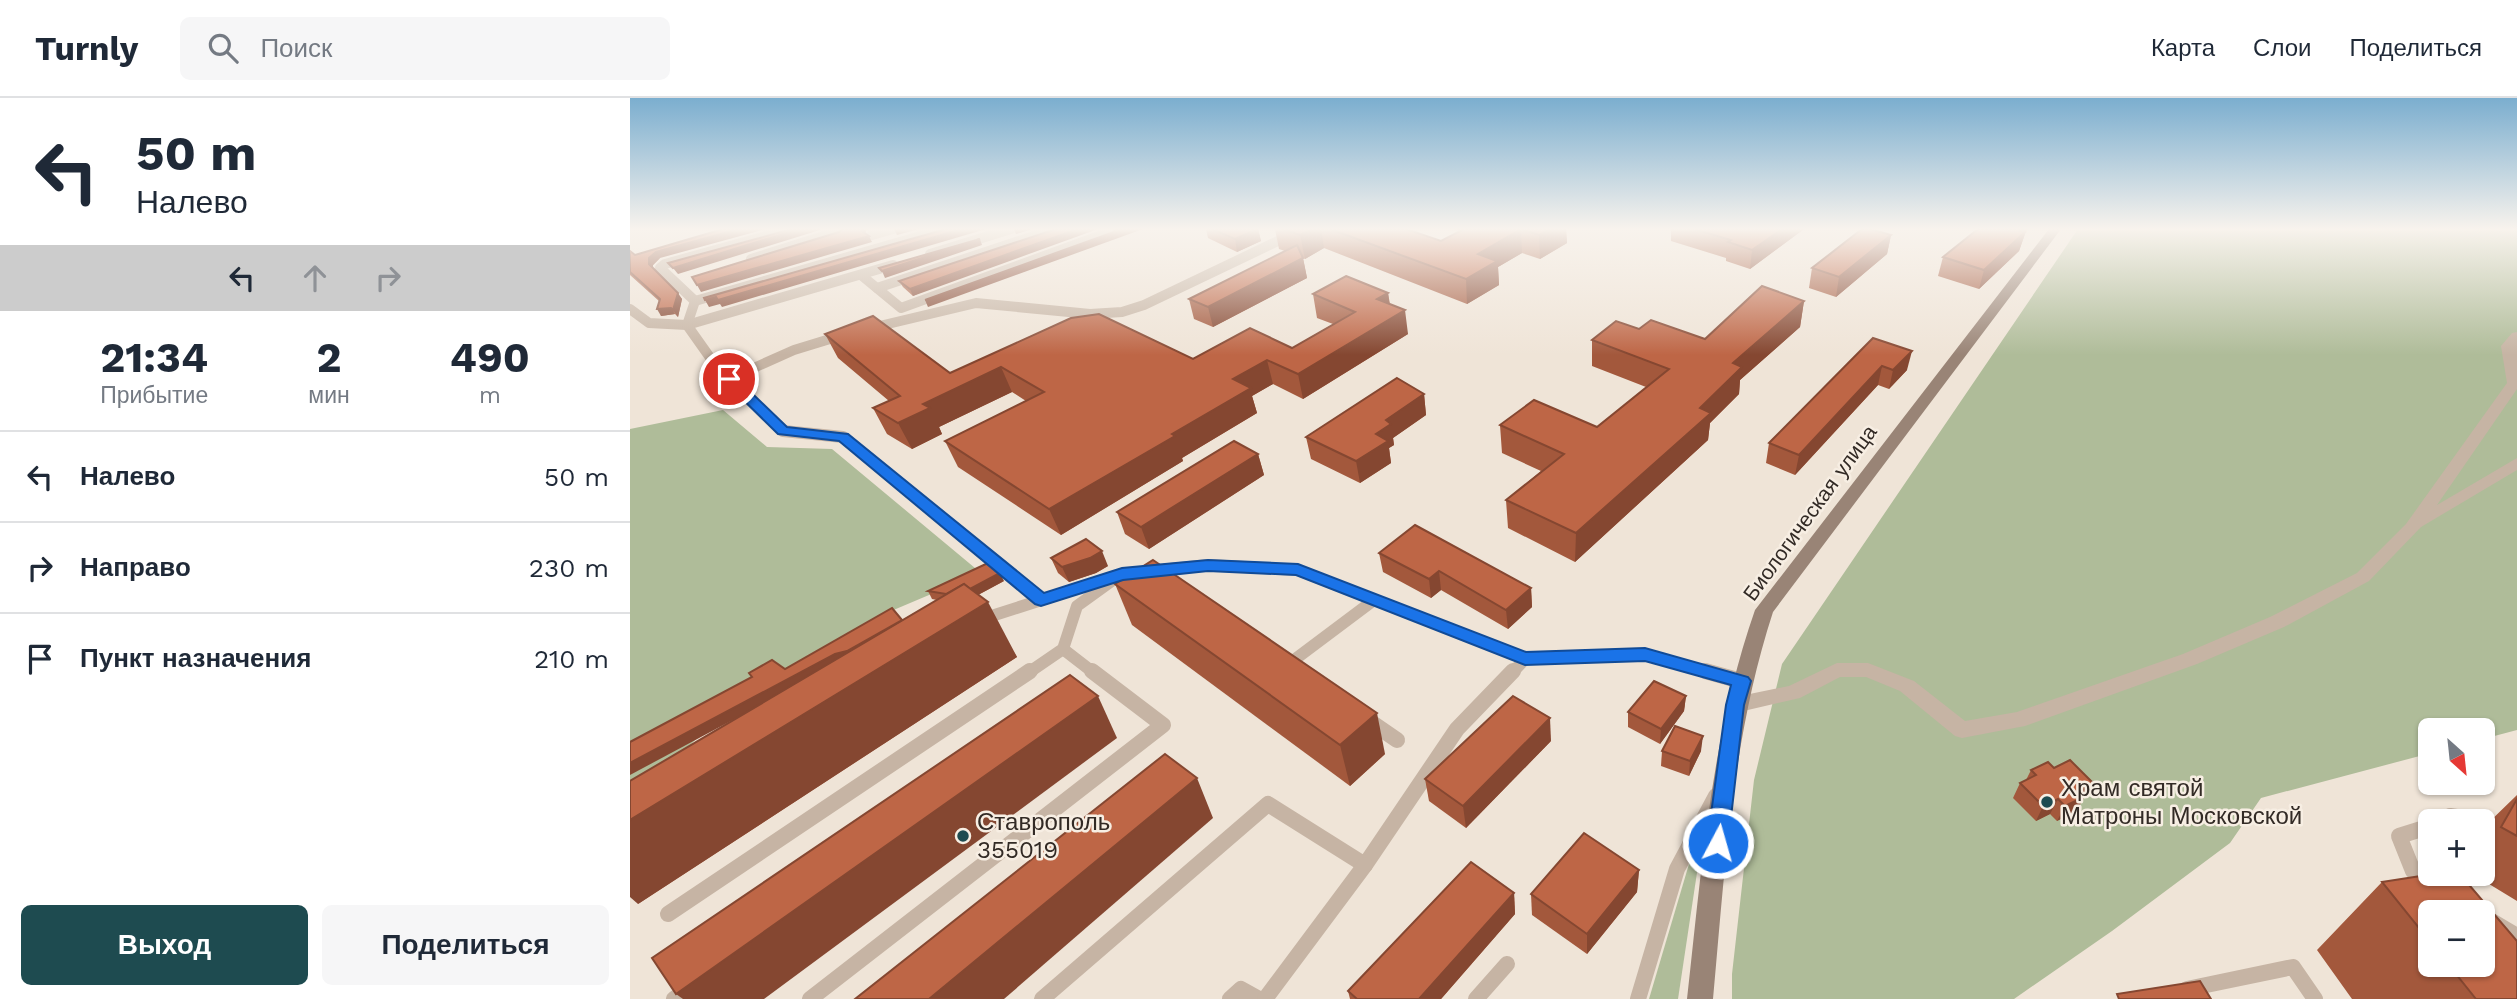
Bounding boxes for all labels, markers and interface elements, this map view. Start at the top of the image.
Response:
search box [180,17,670,80]
text: Turnly [35,29,138,68]
icon: search [204,29,242,67]
text: Поиск [260,33,332,63]
text: Карта [2151,34,2215,62]
text: Слои [2253,34,2311,62]
text: Поделиться [2349,34,2482,62]
text: 50 m [136,124,256,182]
icon: left [21,126,112,217]
text: Налево [136,183,248,221]
icon: left [223,259,261,297]
icon: ahead [296,259,334,297]
icon: right [369,259,407,297]
text: 21:34 [100,333,208,382]
text: 2 [316,333,342,382]
text: 490 [450,333,530,382]
pin [699,349,759,409]
icon: arrive [710,360,748,398]
text: Прибытие [100,382,208,409]
text: мин [308,382,350,409]
text: m [479,382,501,409]
street label: Биологическая улица [1737,420,1882,605]
icon: left [21,458,59,496]
text: Налево [80,461,175,491]
text: 50 m [544,462,609,492]
icon: right [21,549,59,587]
text: Направо [80,552,191,582]
text: 230 m [529,553,609,583]
icon: arrive [21,640,59,678]
text: Пункт назначения [80,643,311,673]
text: 210 m [534,644,609,674]
north arrow [2418,718,2496,794]
map controls [2418,718,2495,977]
place label: Храм святой Матроны Московской [2061,774,2302,830]
marker: Храм святой Матроны Московской [2039,794,2055,810]
position arrow [1681,806,1755,880]
place label: Ставрополь 355019 [977,808,1110,864]
button: + [2418,809,2495,886]
marker: Ставрополь 355019 [955,828,971,844]
button: − [2418,900,2495,977]
button: Выход [21,905,308,985]
button: Поделиться [322,905,609,985]

